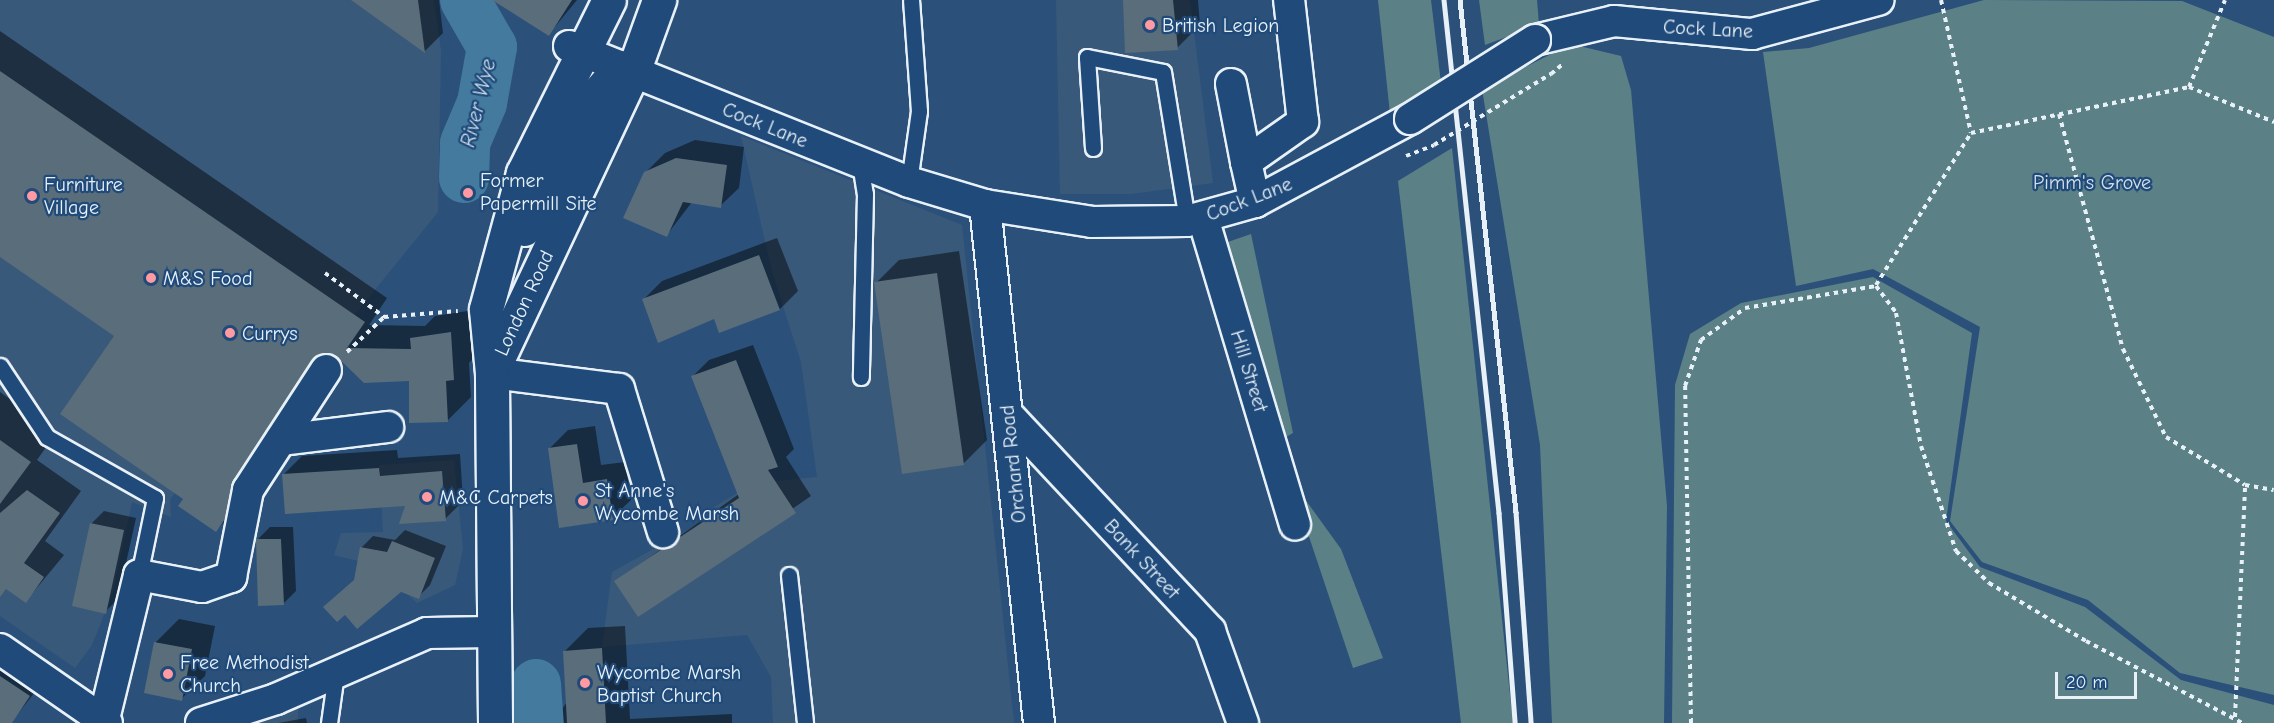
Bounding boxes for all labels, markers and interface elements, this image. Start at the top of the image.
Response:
place label: British Legion [1162,13,1279,37]
street label: Cock Lane [1662,15,1754,43]
marker: British Legion [1143,18,1157,32]
water label: River Wye [455,56,501,150]
street label: Cock Lane [719,97,811,153]
place label: Former Papermill Site [480,169,597,216]
park label: Pimm's Grove [2033,170,2151,194]
place label: Furniture Village [44,172,123,219]
street label: Cock Lane [1203,172,1295,226]
marker: Former Papermill Site [461,186,475,200]
marker: Furniture Village [25,189,39,203]
street label: London Road [489,247,559,359]
place label: M&S Food [163,266,253,290]
marker: M&S Food [144,271,158,285]
place label: Currys [242,321,298,345]
marker: Currys [223,326,237,340]
street label: Hill Street [1225,327,1273,415]
street label: Orchard Road [995,404,1031,524]
place label: St Anne's Wycombe Marsh [595,478,739,525]
place label: M&C Carpets [439,485,553,509]
marker: M&C Carpets [420,490,434,504]
marker: St Anne's Wycombe Marsh [576,494,590,508]
street label: Bank Street [1099,514,1185,604]
place label: Free Methodist Church [180,650,309,697]
place label: Wycombe Marsh Baptist Church [597,660,741,707]
scale bar [2058,660,2140,698]
marker: Free Methodist Church [161,667,175,681]
text: 20 m [2066,672,2107,693]
marker: Wycombe Marsh Baptist Church [578,676,592,690]

